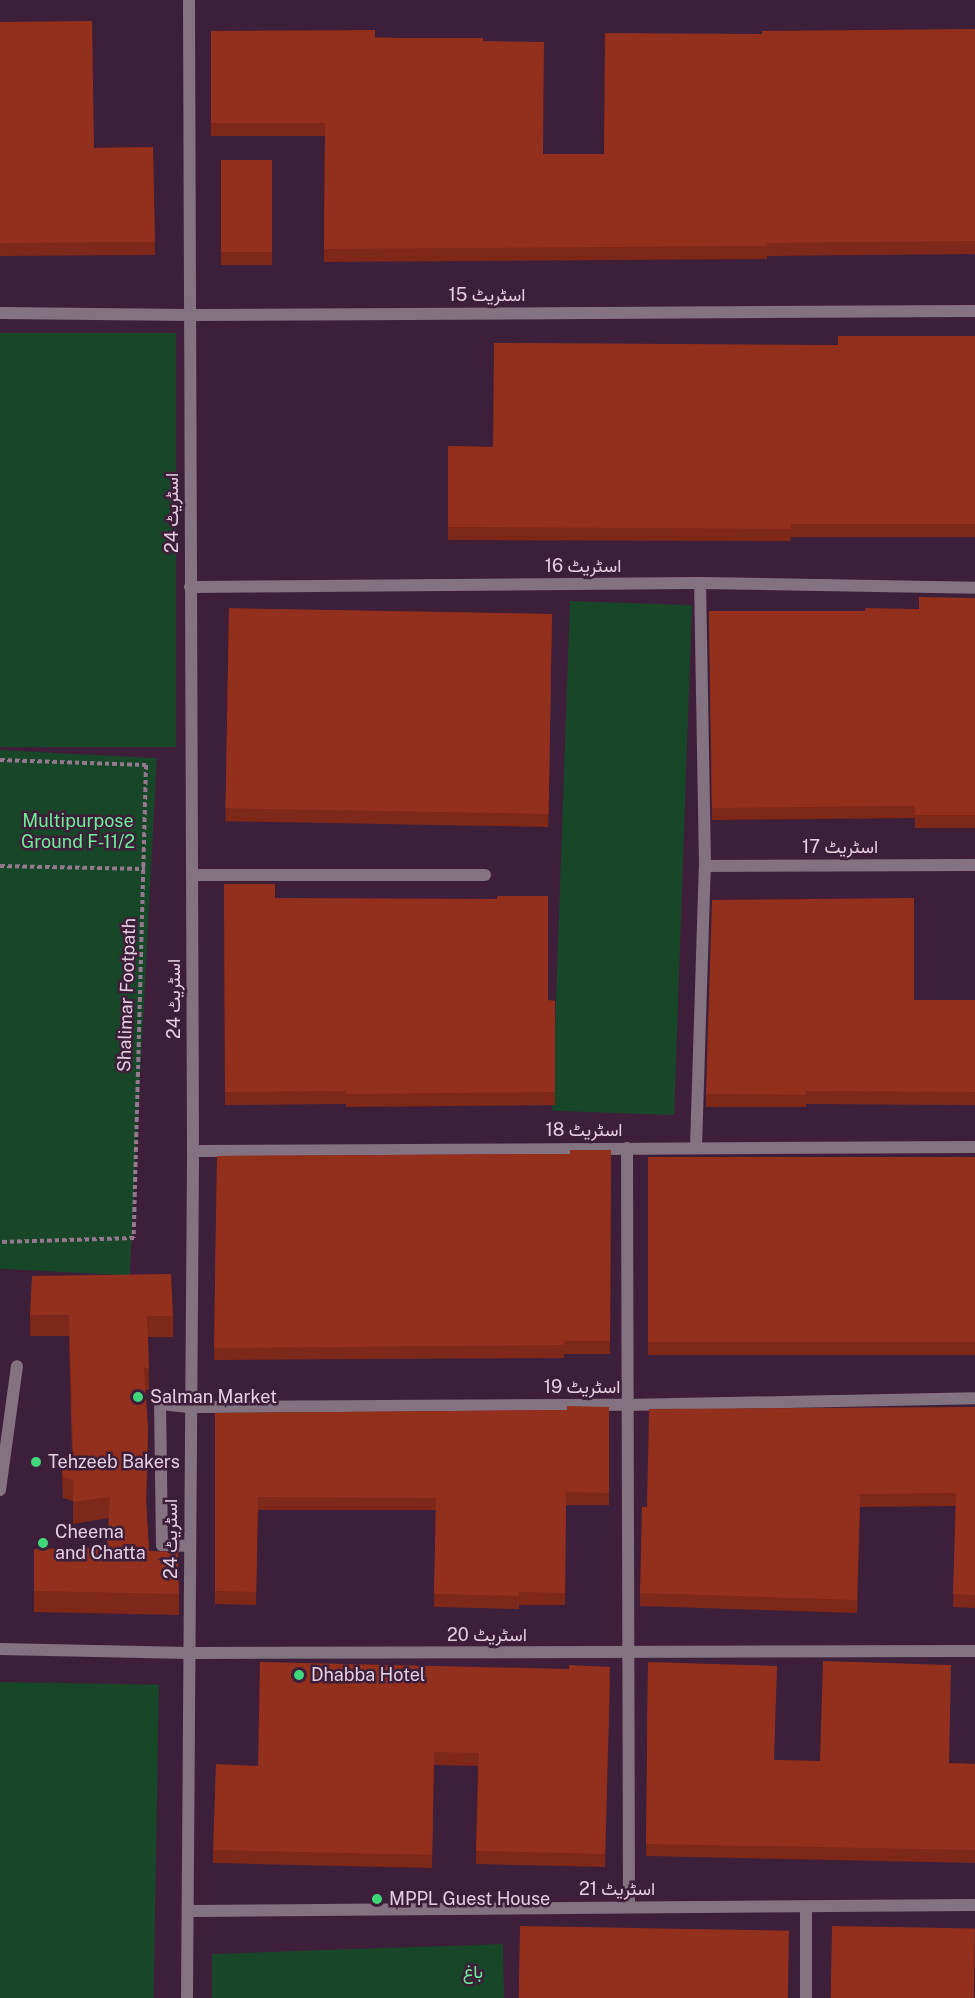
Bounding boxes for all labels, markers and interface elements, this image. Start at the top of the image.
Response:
street label: اسٹریٹ 15 [449,284,525,306]
street label: اسٹریٹ 24 [161,473,183,553]
street label: اسٹریٹ 16 [545,555,621,577]
park label: Multipurpose Ground F-11/2 [21,811,135,854]
street label: اسٹریٹ 17 [802,836,878,858]
street label: Shalimar Footpath [114,918,140,1072]
street label: اسٹریٹ 24 [163,959,185,1039]
street label: اسٹریٹ 18 [545,1119,623,1141]
street label: اسٹریٹ 19 [544,1376,620,1398]
place label: Salman Market [150,1386,277,1408]
marker: Salman Market [131,1390,145,1404]
place label: Tehzeeb Bakers [48,1451,180,1473]
marker: Tehzeeb Bakers [29,1455,43,1469]
street label: اسٹریٹ 24 [160,1499,182,1579]
place label: Cheema and Chatta [55,1522,146,1564]
marker: Cheema and Chatta [36,1536,50,1550]
street label: اسٹریٹ 20 [447,1624,527,1646]
place label: Dhabba Hotel [311,1664,425,1686]
marker: Dhabba Hotel [292,1668,306,1682]
street label: اسٹریٹ 21 [579,1878,655,1900]
place label: MPPL Guest House [389,1888,550,1910]
marker: MPPL Guest House [370,1892,384,1906]
park label: باغ [463,1961,483,1983]

